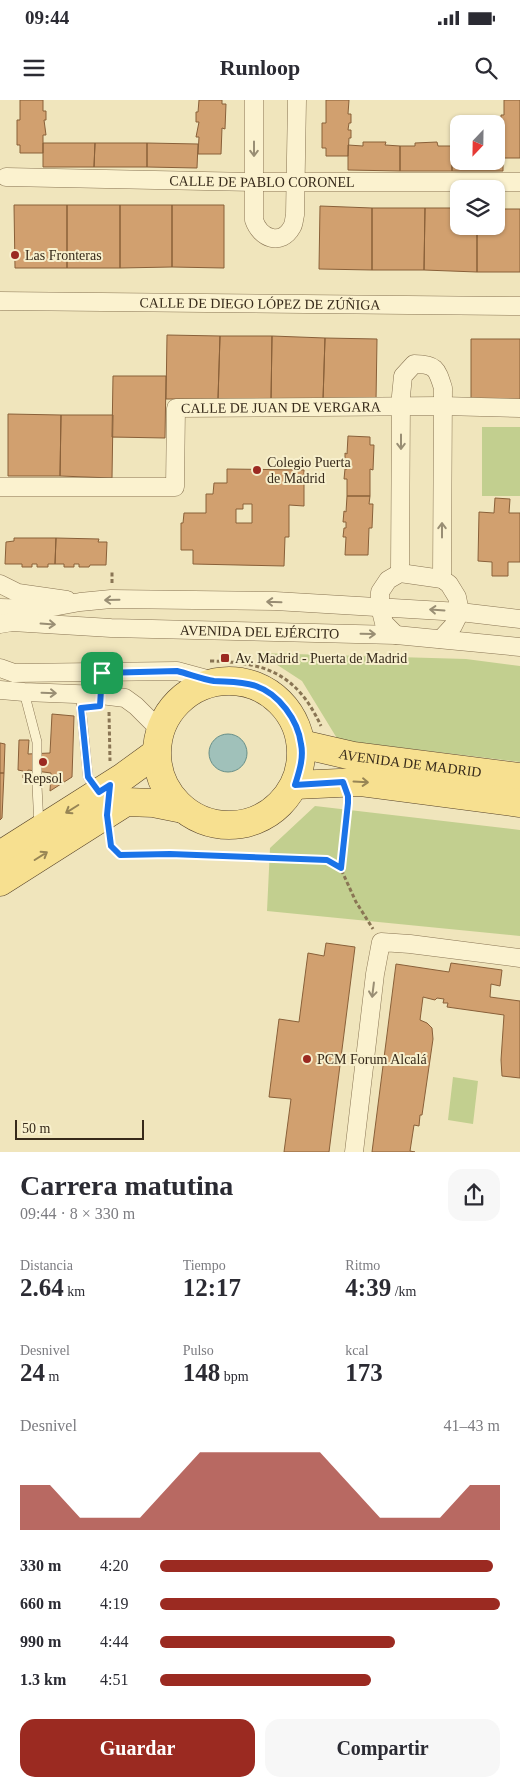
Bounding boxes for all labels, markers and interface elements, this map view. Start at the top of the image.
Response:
text: 09:44 [25,7,69,28]
icon: menu [20,54,48,82]
icon: search [472,54,500,82]
text: Runloop [220,55,300,80]
north arrow [450,115,505,170]
map controls [450,115,505,235]
one-way arrow [249,140,259,156]
street label: CALLE DE PABLO CORONEL [169,173,355,190]
button: layers [450,180,505,235]
place label: Las Fronteras [25,248,102,263]
marker: Las Fronteras [9,249,21,261]
street label: CALLE DE DIEGO LÓPEZ DE ZÚÑIGA [139,295,381,312]
street label: CALLE DE JUAN DE VERGARA [181,399,382,415]
one-way arrow [396,433,406,449]
place label: Colegio Puerta de Madrid [267,455,351,486]
marker: Colegio Puerta de Madrid [251,464,263,476]
one-way arrow [437,523,447,539]
one-way arrow [104,595,120,605]
one-way arrow [267,597,283,606]
one-way arrow [429,606,445,615]
one-way arrow [40,620,56,629]
street label: AVENIDA DEL EJÉRCITO [180,622,339,641]
one-way arrow [360,629,376,639]
place label: Av. Madrid - Puerta de Madrid [235,651,407,666]
pin [81,652,123,694]
marker: Av. Madrid - Puerta de Madrid [219,652,231,664]
icon: arrive [88,659,116,687]
one-way arrow [40,688,56,698]
street label: AVENIDA DE MADRID [337,745,482,780]
marker: Repsol [37,756,49,768]
place label: Repsol [24,771,63,786]
one-way arrow [352,778,368,787]
one-way arrow [66,804,80,814]
one-way arrow [34,851,48,861]
one-way arrow [368,982,378,998]
place label: PCM Forum Alcalá [317,1052,427,1067]
marker: PCM Forum Alcalá [301,1053,313,1065]
scale bar [15,1117,144,1140]
text: 50 m [22,1121,50,1136]
button: share [448,1169,500,1221]
text: Carrera matutina [20,1170,233,1201]
text: 09:44 · 8 × 330 m [20,1205,135,1222]
text: Distancia [20,1258,73,1273]
text: Tiempo [183,1258,226,1273]
text: Ritmo [345,1258,380,1273]
text: 2.64 [20,1274,64,1301]
text: 12:17 [183,1274,241,1301]
text: 4:39 [345,1274,391,1301]
text: km [64,1284,85,1299]
text: /km [391,1284,416,1299]
text: Desnivel [20,1343,70,1358]
text: Pulso [183,1343,214,1358]
text: kcal [345,1343,369,1358]
text: 24 [20,1359,45,1386]
text: 148 [183,1359,220,1386]
text: 173 [345,1359,383,1386]
text: m [45,1369,59,1384]
text: bpm [220,1369,249,1384]
text: Desnivel [20,1417,77,1434]
text: 41–43 m [444,1417,500,1434]
text: 330 m [20,1557,61,1574]
text: 4:20 [100,1557,128,1574]
text: 660 m [20,1595,61,1612]
text: 4:19 [100,1595,128,1612]
text: 990 m [20,1633,61,1650]
text: 4:44 [100,1633,128,1650]
text: 1.3 km [20,1671,66,1688]
text: 4:51 [100,1671,128,1688]
button: Guardar [20,1719,255,1777]
button: Compartir [265,1719,500,1777]

